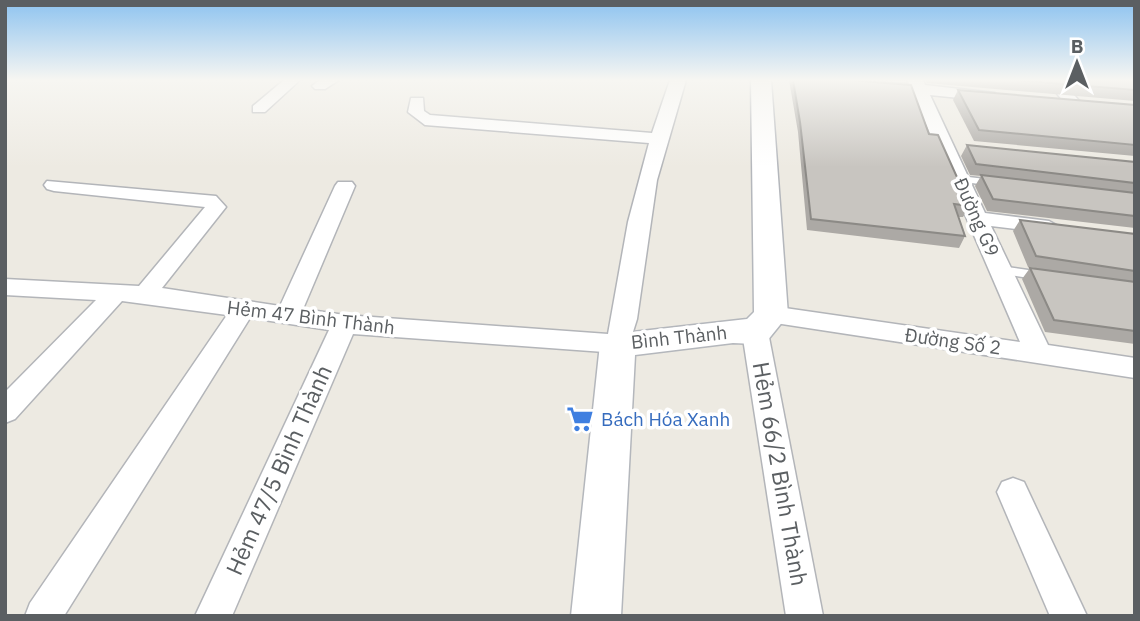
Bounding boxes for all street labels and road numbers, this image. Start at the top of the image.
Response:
street label: Đường G9 [949,174,1005,260]
street label: Hẻm 47 Bình Thành [226,295,396,339]
street label: Bình Thành [630,320,728,354]
street label: Đường Số 2 [903,322,1003,360]
street label: Hẻm 66/2 Bình Thành [747,359,815,588]
street label: Hẻm 47/5 Bình Thành [218,360,338,579]

